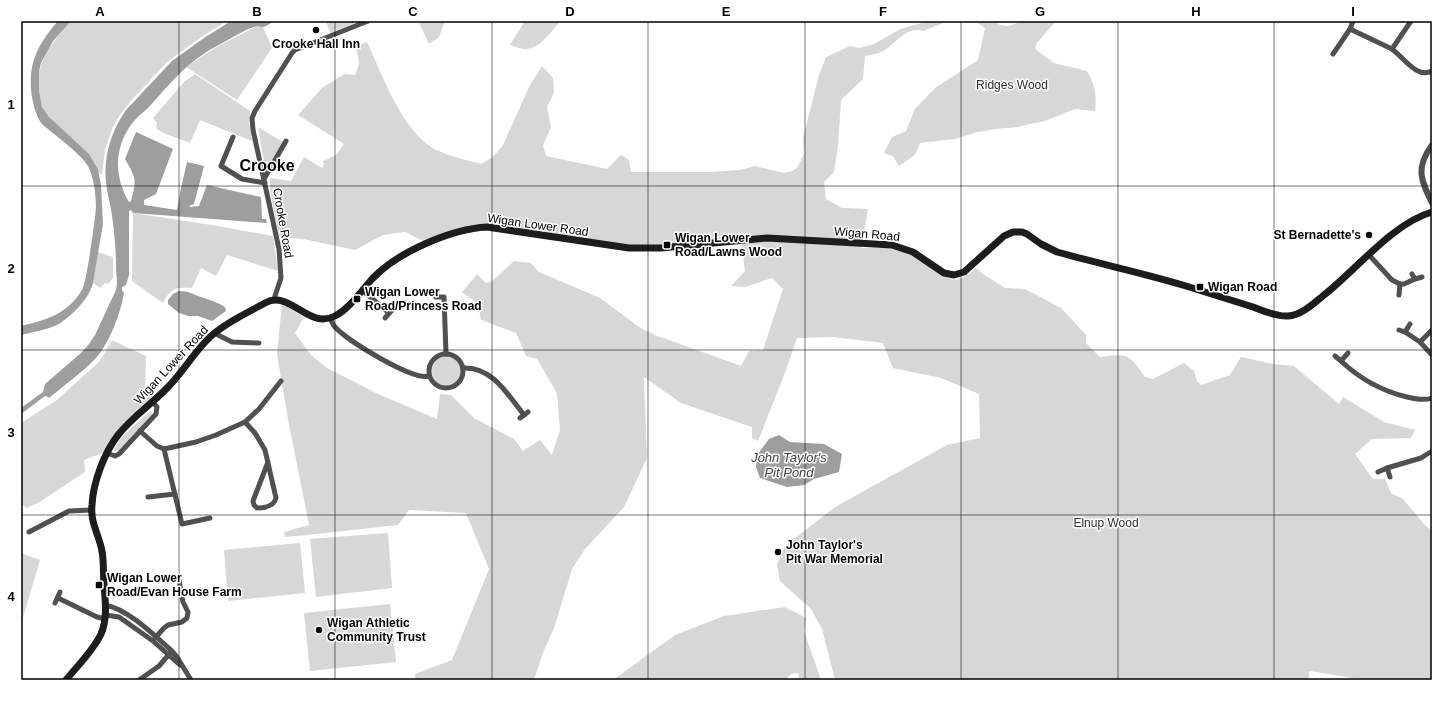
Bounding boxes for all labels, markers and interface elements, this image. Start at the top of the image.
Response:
text: A [95,4,105,19]
text: B [252,4,262,19]
text: C [408,4,418,19]
text: D [565,4,575,19]
text: E [722,4,731,19]
text: F [879,4,887,19]
text: G [1035,4,1045,19]
text: H [1191,4,1201,19]
text: I [1351,4,1355,19]
marker: Crooke Hall Inn [311,25,321,35]
place label: Crooke Hall Inn [272,37,360,51]
park label: Ridges Wood [976,78,1048,92]
text: 1 [7,97,15,112]
district label: Crooke [239,157,295,174]
street label: Crooke Road [270,187,296,259]
street label: Wigan Lower Road [486,211,590,239]
street label: Wigan Road [833,224,901,244]
place label: St Bernadette's [1273,228,1361,242]
marker: St Bernadette's [1364,230,1374,240]
place label: Wigan Lower Road/Lawns Wood [675,231,782,259]
marker: Wigan Lower Road/Lawns Wood [662,240,672,250]
text: 2 [7,261,15,276]
place label: Wigan Road [1208,280,1277,294]
marker: Wigan Road [1195,282,1205,292]
place label: Wigan Lower Road/Princess Road [365,285,482,313]
marker: Wigan Lower Road/Princess Road [352,294,362,304]
street label: Wigan Lower Road [131,323,211,407]
text: 3 [7,425,15,440]
water label: John Taylor's Pit Pond [750,450,827,480]
park label: Elnup Wood [1073,516,1139,530]
place label: John Taylor's Pit War Memorial [786,538,883,566]
marker: John Taylor's Pit War Memorial [773,547,783,557]
place label: Wigan Lower Road/Evan House Farm [107,571,242,599]
marker: Wigan Lower Road/Evan House Farm [94,580,104,590]
text: 4 [7,589,15,604]
place label: Wigan Athletic Community Trust [327,616,426,644]
marker: Wigan Athletic Community Trust [314,625,324,635]

